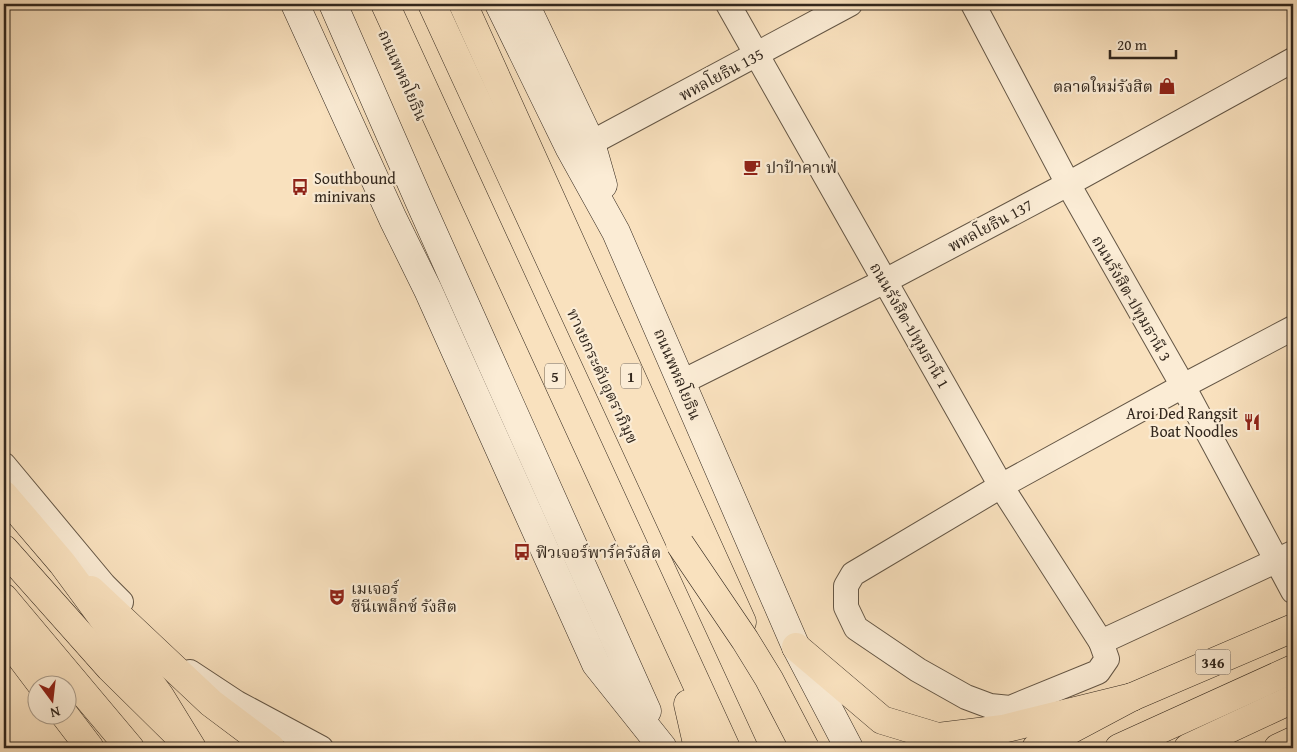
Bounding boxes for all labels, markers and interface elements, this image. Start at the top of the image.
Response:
street label: ถนนพหลโยธิน [372,26,434,124]
scale bar [1110,28,1176,60]
text: 20 m [1117,34,1148,55]
street label: พหลโยธิน 135 [674,42,768,106]
place label: ตลาดใหม่รังสิต [1053,74,1153,98]
shop icon: ตลาดใหม่รังสิต [1157,76,1177,96]
place label: ปาป้าคาเฟ่ [766,155,837,179]
cafe icon: ปาป้าคาเฟ่ [742,157,762,177]
place label: Southbound minivans [314,166,396,208]
bus stop icon: Southbound minivans [290,177,310,197]
street label: พหลโยธิน 137 [943,192,1037,257]
street label: ถนนรังสิต-ปทุมธานี 3 [1086,230,1178,366]
street label: ถนนรังสิต-ปทุมธานี 1 [864,257,956,393]
street label: ทางยกระดับอุตราภิมุข [561,304,645,448]
street label: ถนนพหลโยธิน [648,324,708,424]
road number: 5 [545,364,565,388]
road number: 1 [621,364,641,388]
place label: Aroi Ded Rangsit Boat Noodles [1126,401,1238,443]
restaurant icon: Aroi Ded Rangsit Boat Noodles [1242,412,1262,432]
place label: ฟิวเจอร์พาร์ครังสิต [536,540,661,564]
bus stop icon: ฟิวเจอร์พาร์ครังสิต [512,542,532,562]
place label: เมเจอร์ ซีนีเพล็กซ์ รังสิต [351,576,457,618]
theatre icon: เมเจอร์ ซีนีเพล็กซ์ รังสิต [327,587,347,607]
road number: 346 [1196,650,1230,674]
north arrow [28,674,78,724]
text: N [48,702,62,724]

